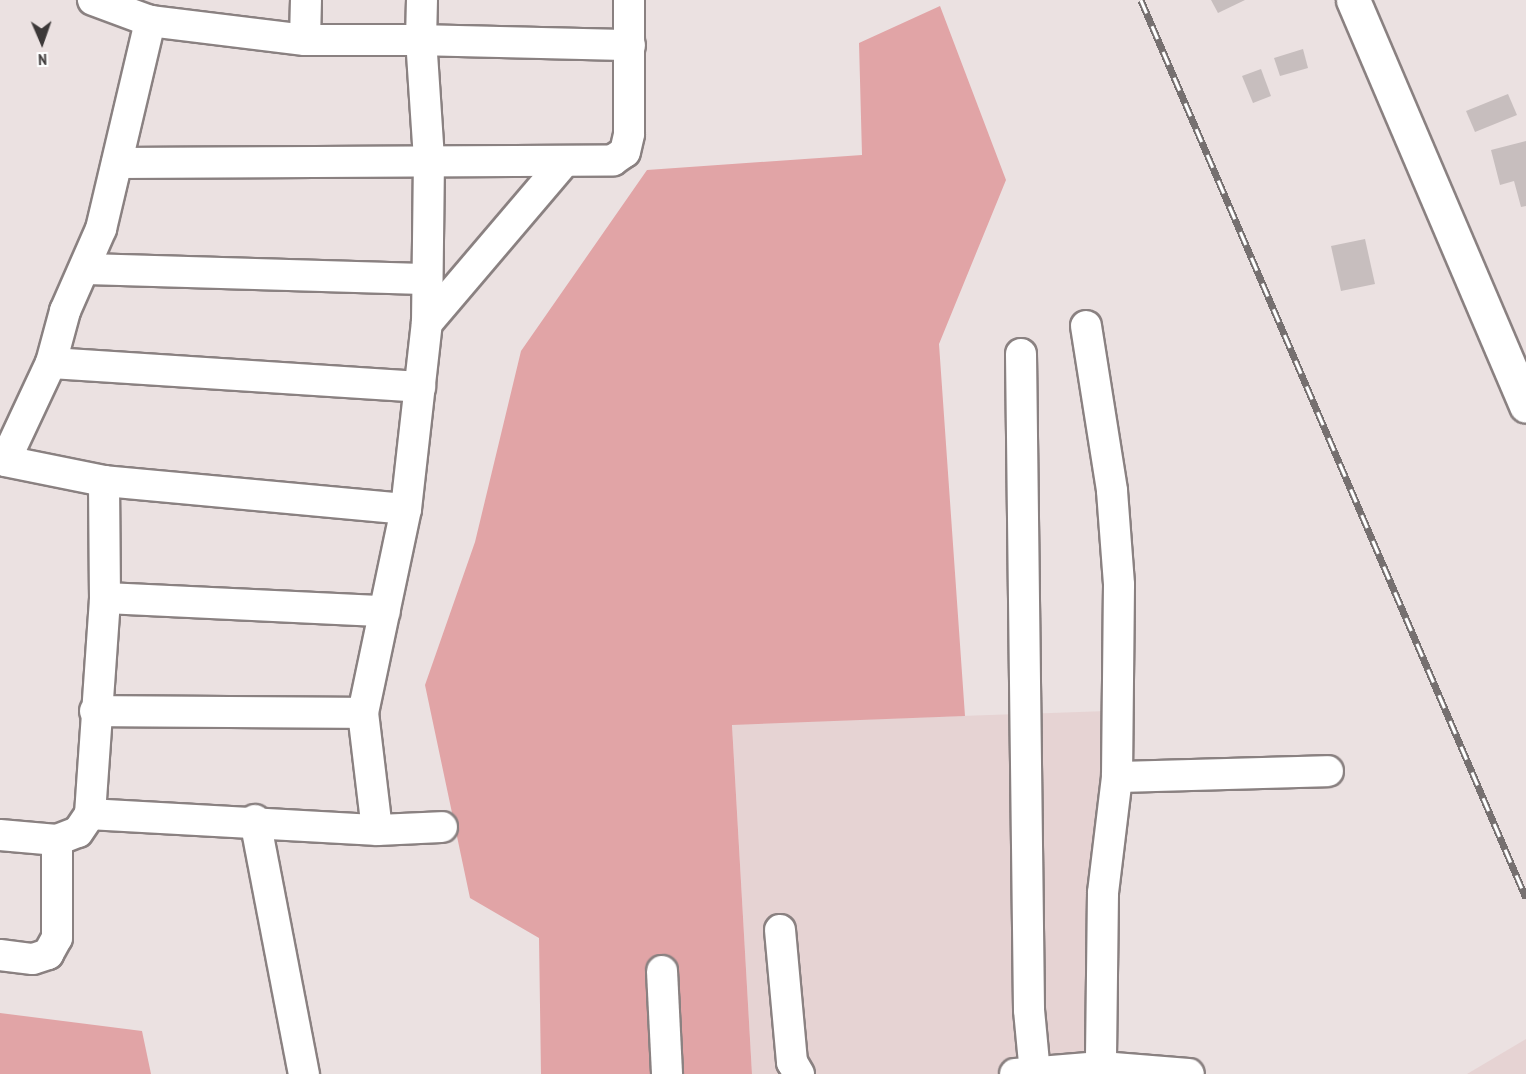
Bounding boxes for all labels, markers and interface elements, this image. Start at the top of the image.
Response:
north arrow [12,12,72,72]
text: N [38,50,47,70]

